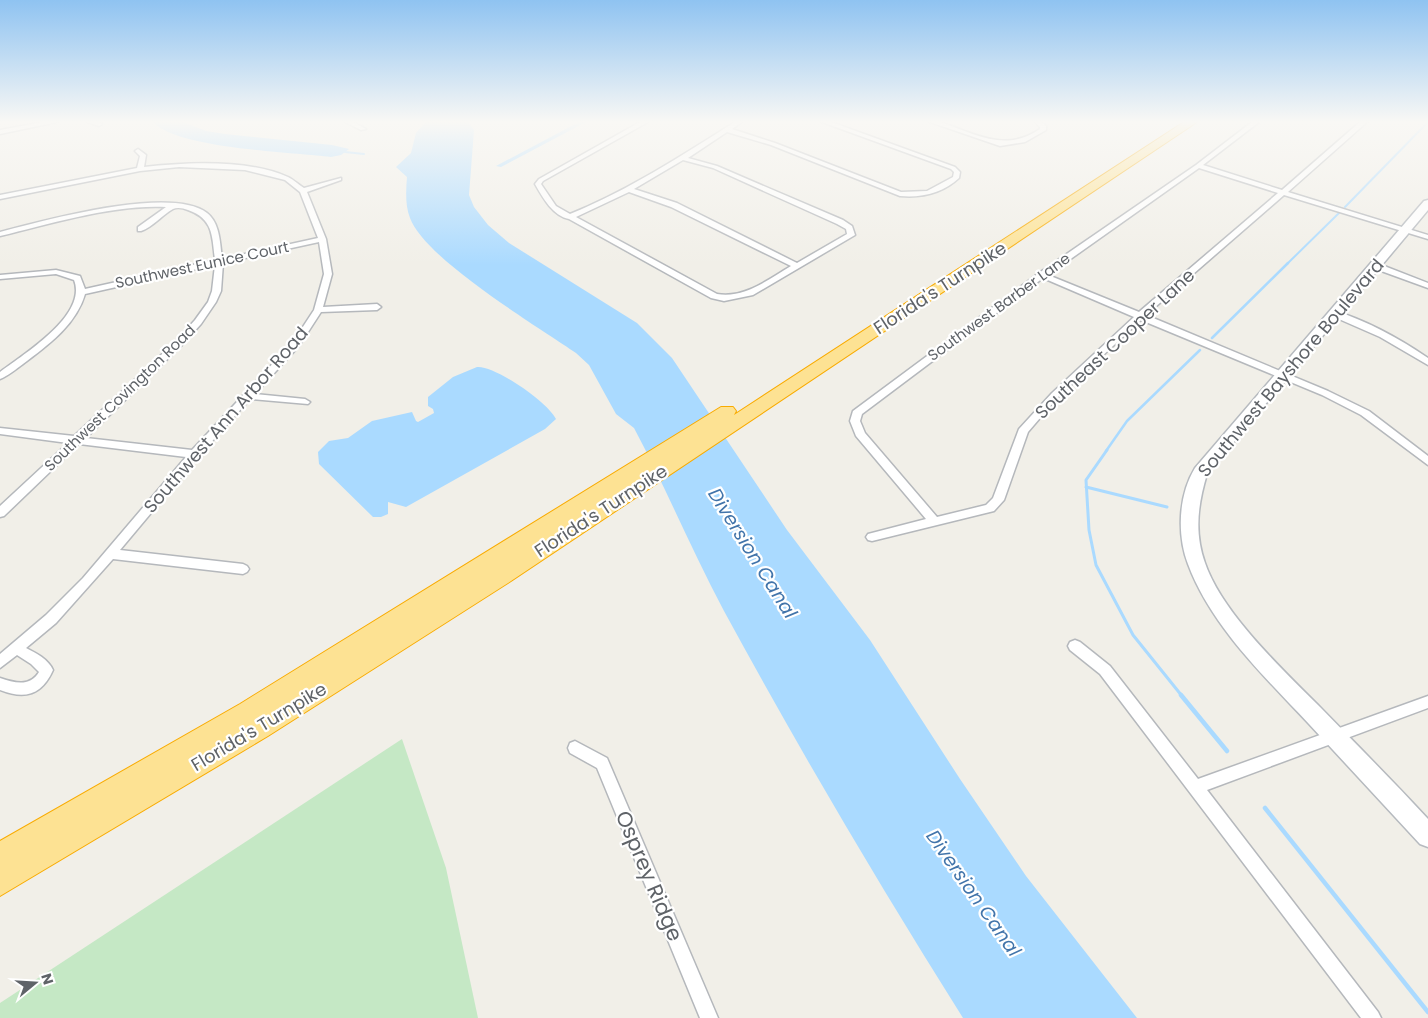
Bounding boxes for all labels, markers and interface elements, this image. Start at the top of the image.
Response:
street label: Florida's Turnpike [868,235,1011,340]
street label: Southwest Eunice Court [113,236,291,293]
street label: Southwest Barber Lane [923,248,1074,365]
street label: Southwest Bayshore Boulevard [1192,253,1389,482]
street label: Southeast Cooper Lane [1029,263,1200,424]
street label: Southwest Covington Road [39,320,200,476]
street label: Southwest Ann Arbor Road [138,321,314,518]
street label: Florida's Turnpike [529,458,672,563]
water label: Diversion Canal [702,483,804,624]
street label: Florida's Turnpike [186,676,331,777]
street label: Osprey Ridge [609,806,690,946]
water label: Diversion Canal [920,824,1028,962]
north arrow [10,958,60,1008]
text: N [36,971,59,987]

